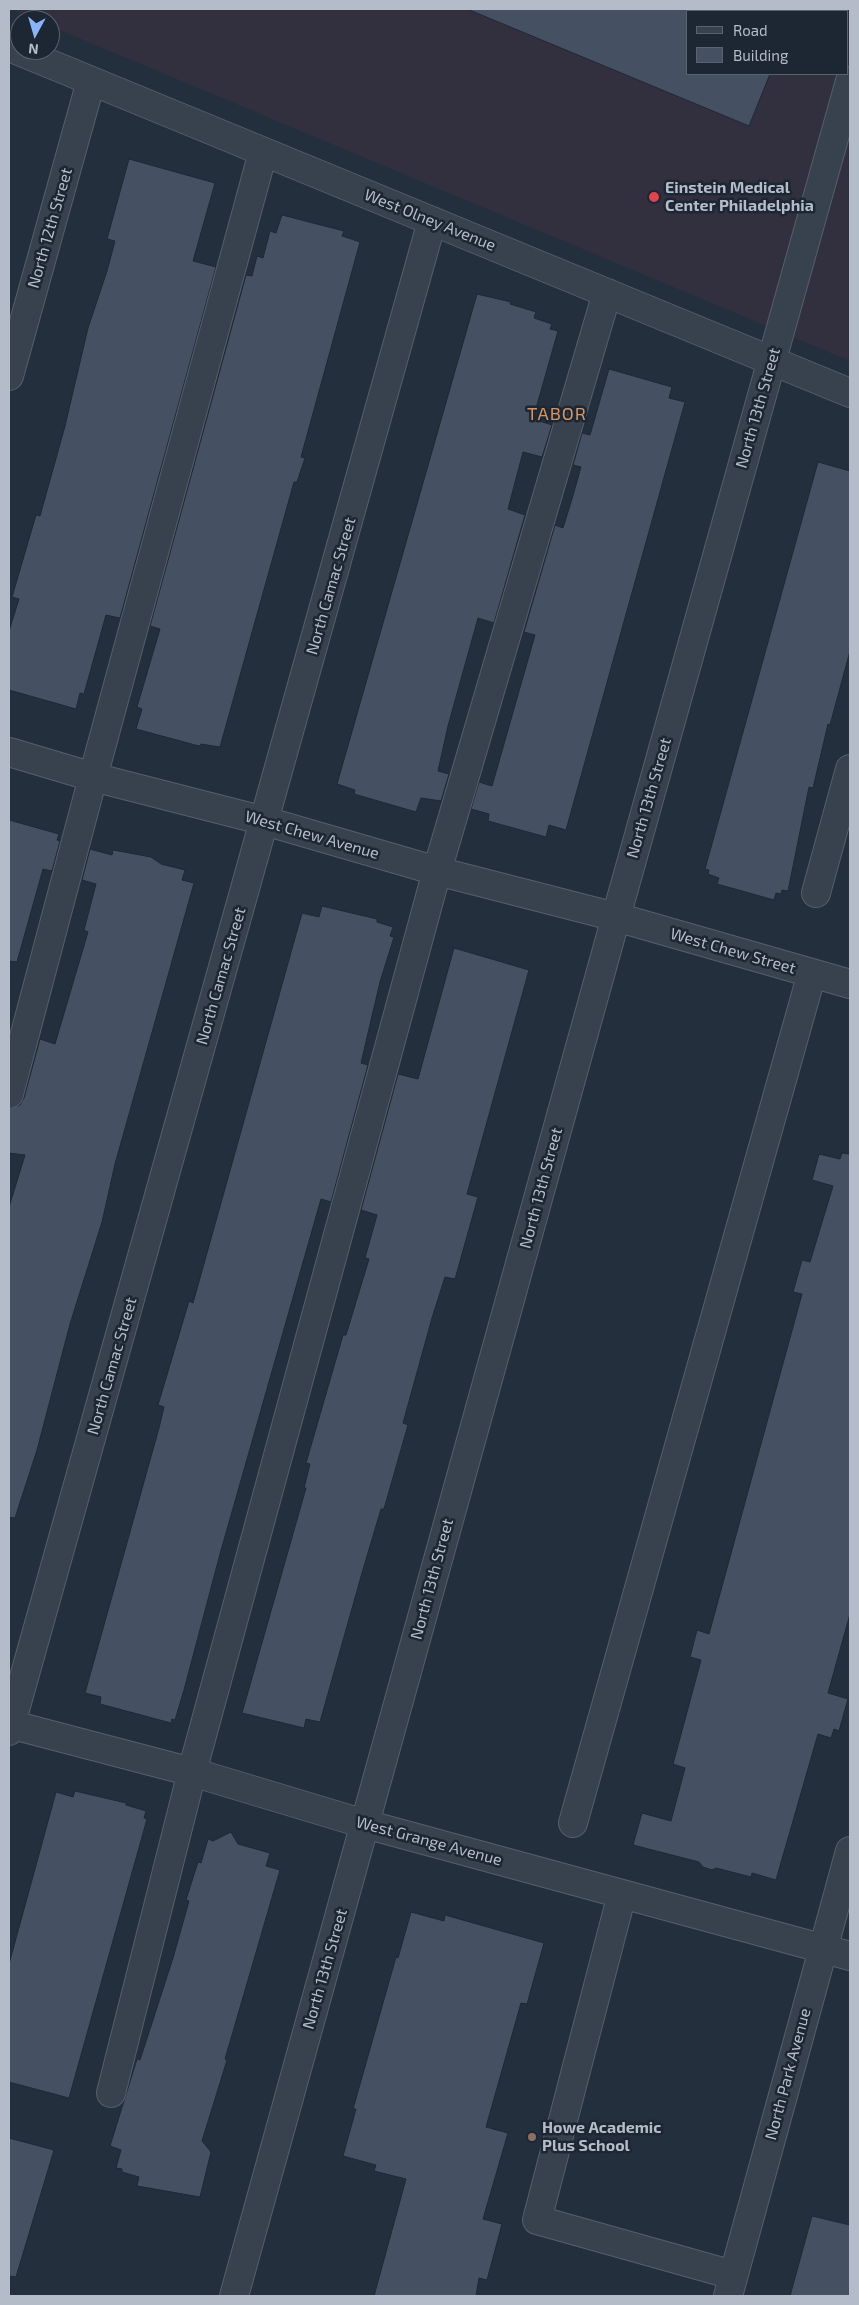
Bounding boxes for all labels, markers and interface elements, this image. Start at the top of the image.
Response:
north arrow [10,10,60,60]
legend [686,10,849,75]
text: Road [733,21,768,39]
text: N [28,40,39,58]
text: Building [733,46,788,64]
street label: North 12th Street [24,166,76,290]
place label: Einstein Medical Center Philadelphia [665,178,814,216]
street label: West Olney Avenue [361,185,499,255]
marker: Einstein Medical Center Philadelphia [647,190,661,204]
street label: North 13th Street [732,346,784,470]
district label: TABOR [526,403,588,425]
street label: North Camac Street [302,515,360,657]
street label: North 13th Street [623,736,675,860]
street label: West Chew Avenue [243,807,381,863]
street label: North Camac Street [192,905,250,1047]
street label: West Chew Street [668,924,798,978]
street label: North 13th Street [516,1125,566,1251]
street label: North Camac Street [83,1295,141,1437]
street label: North 13th Street [407,1516,457,1642]
street label: West Grange Avenue [354,1812,504,1870]
street label: North 13th Street [299,1907,351,2031]
street label: North Park Avenue [761,2006,815,2142]
place label: Howe Academic Plus School [542,2118,661,2156]
marker: Howe Academic Plus School [526,2131,538,2143]

